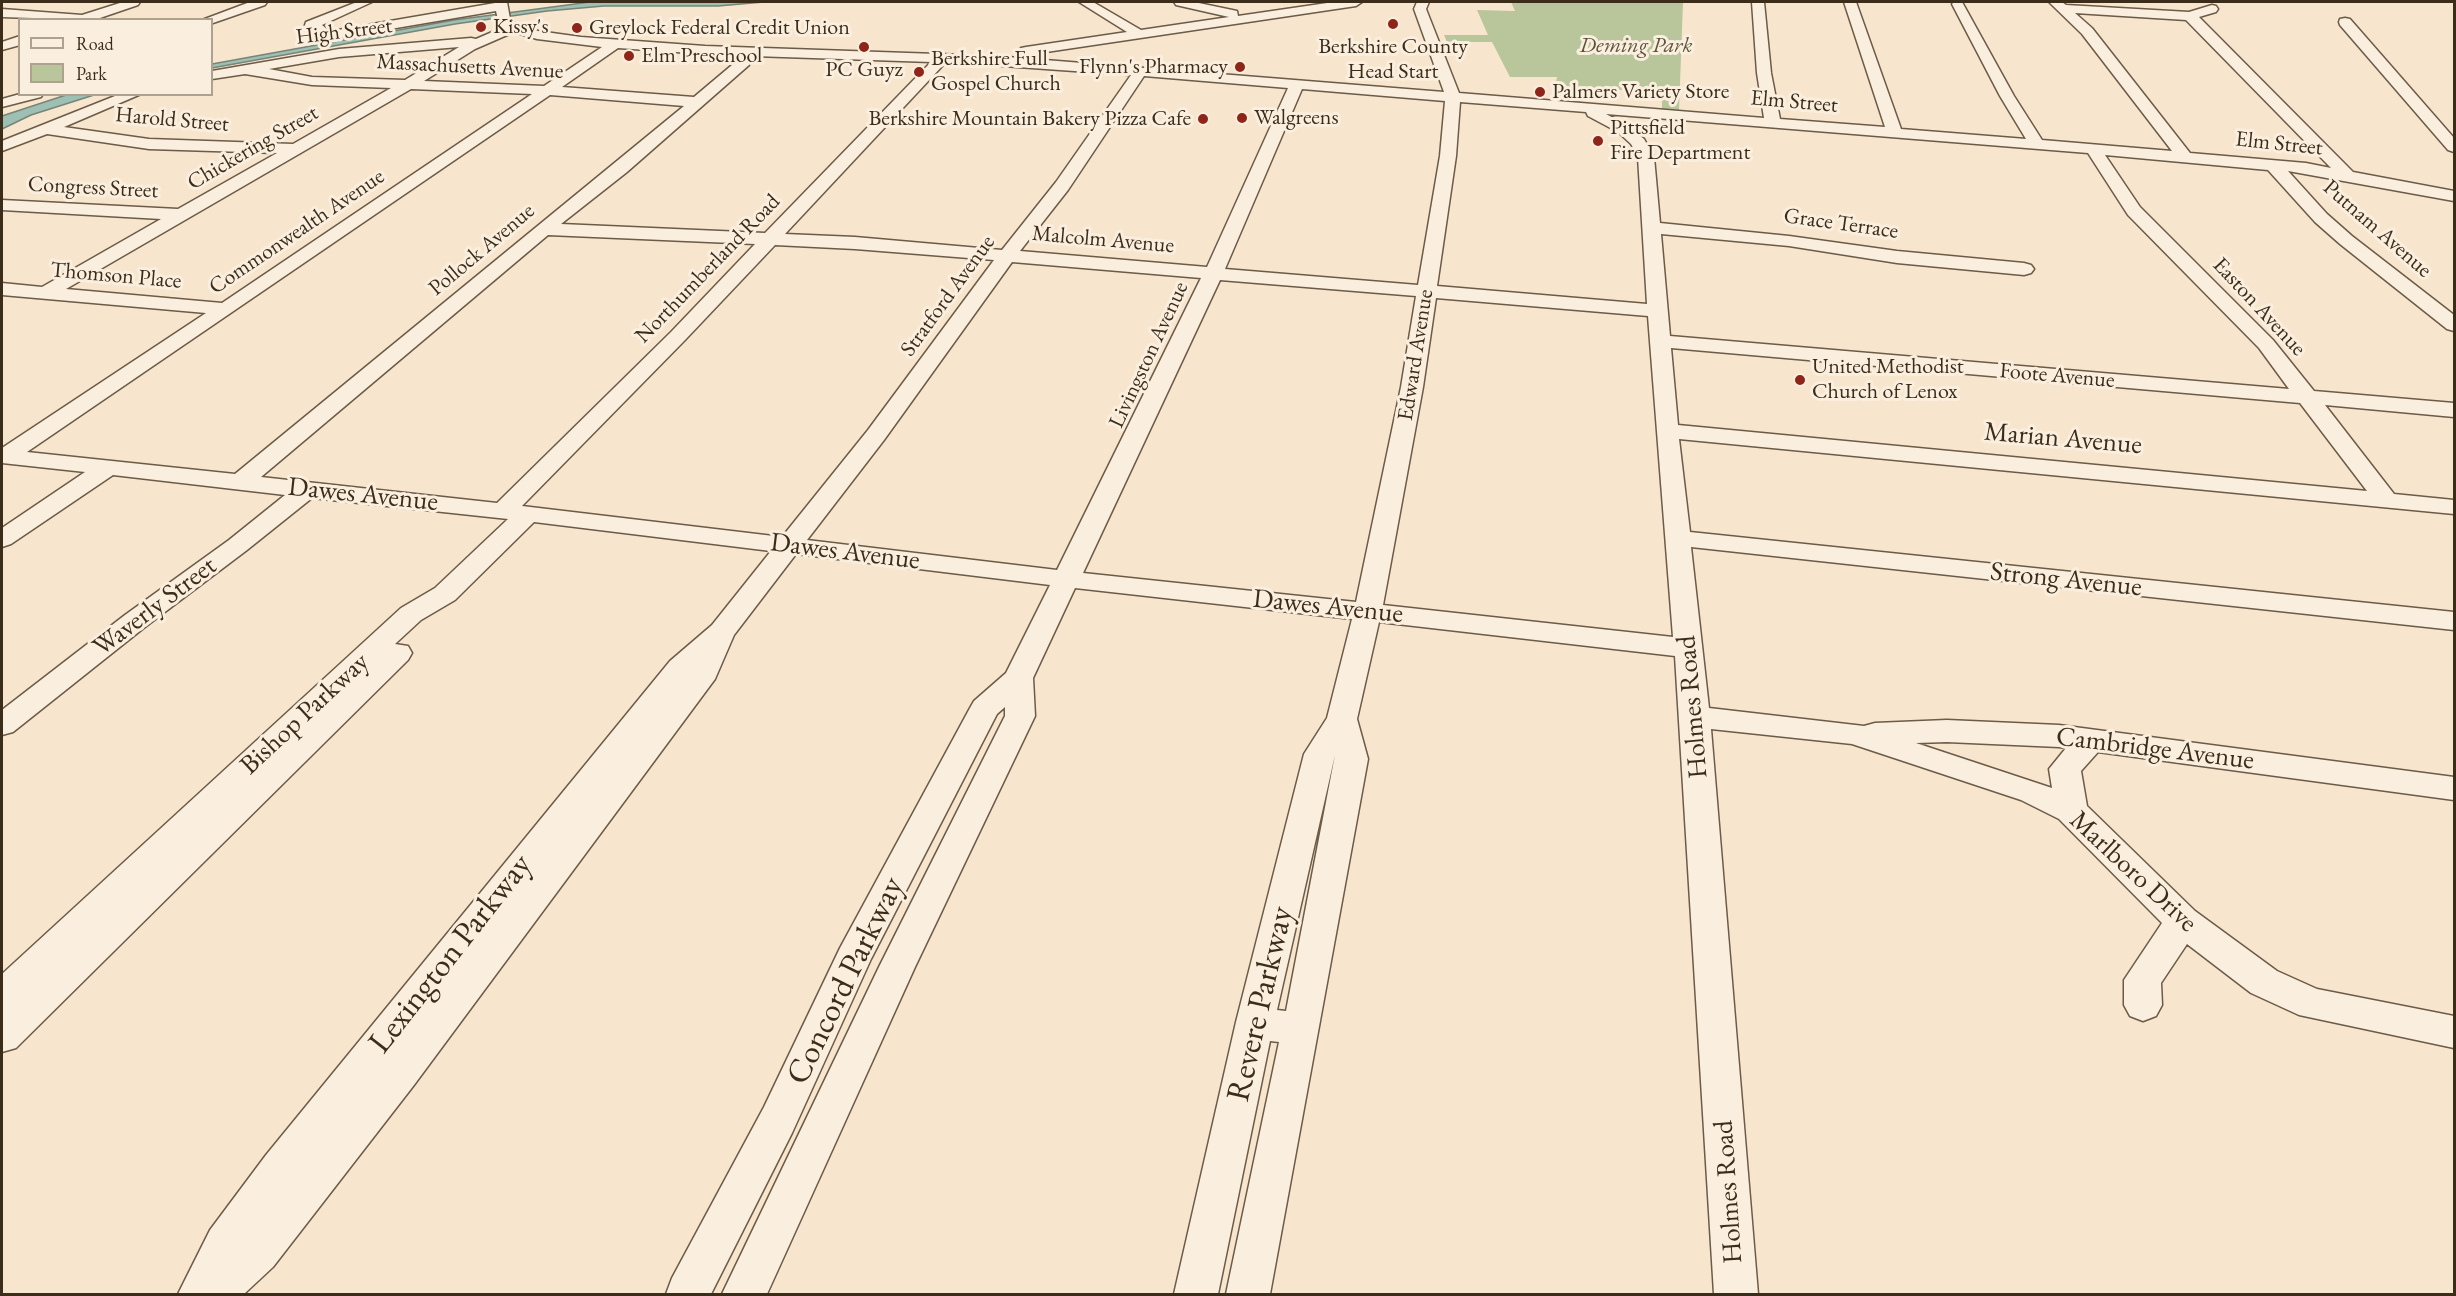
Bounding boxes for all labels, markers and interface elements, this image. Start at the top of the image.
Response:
street label: High Street [294,13,394,51]
place label: Kissy's [493,14,549,40]
place label: Greylock Federal Credit Union [589,15,850,41]
marker: Berkshire County Head Start [1386,17,1400,31]
legend [18,18,213,96]
marker: Kissy's [474,20,488,34]
marker: Greylock Federal Credit Union [570,21,584,35]
text: Road [76,32,114,55]
park label: Deming Park [1580,33,1692,59]
place label: Berkshire County Head Start [1318,34,1468,86]
marker: PC Guyz [857,40,871,54]
place label: Elm Preschool [641,43,762,69]
place label: Berkshire Full Gospel Church [931,46,1061,98]
street label: Massachusetts Avenue [376,49,564,85]
marker: Elm Preschool [622,49,636,63]
place label: Flynn's Pharmacy [1079,54,1228,80]
place label: PC Guyz [825,57,903,83]
marker: Flynn's Pharmacy [1233,60,1247,74]
text: Park [76,62,107,85]
marker: Berkshire Full Gospel Church [912,65,926,79]
place label: Palmers Variety Store [1552,79,1729,105]
marker: Palmers Variety Store [1533,85,1547,99]
street label: Elm Street [1749,85,1839,119]
street label: Chickering Street [183,100,323,196]
street label: Harold Street [114,102,230,138]
place label: Walgreens [1254,105,1339,131]
place label: Berkshire Mountain Bakery Pizza Cafe [868,106,1191,132]
marker: Walgreens [1235,111,1249,125]
marker: Berkshire Mountain Bakery Pizza Cafe [1196,112,1210,126]
place label: Pittsfield Fire Department [1610,115,1750,166]
street label: Elm Street [2234,126,2324,162]
marker: Pittsfield Fire Department [1591,134,1605,148]
street label: Commonwealth Avenue [204,164,390,300]
street label: Congress Street [27,171,159,205]
street label: Putnam Avenue [2317,175,2437,283]
street label: Northumberland Road [630,189,786,349]
street label: Pollock Avenue [424,198,540,302]
street label: Grace Terrace [1782,203,1900,245]
street label: Malcolm Avenue [1031,221,1175,259]
street label: Stratford Avenue [895,230,1001,362]
street label: Easton Avenue [2207,252,2311,362]
street label: Thomson Place [49,257,183,295]
street label: Livingston Avenue [1104,278,1194,432]
street label: Edward Avenue [1393,287,1439,423]
place label: United Methodist Church of Lenox [1812,354,1964,406]
street label: Foote Avenue [1998,358,2116,394]
marker: United Methodist Church of Lenox [1793,373,1807,387]
street label: Marian Avenue [1983,416,2143,462]
street label: Dawes Avenue [286,471,440,519]
street label: Dawes Avenue [768,527,922,577]
street label: Waverly Street [87,550,223,664]
street label: Strong Avenue [1989,556,2143,604]
street label: Dawes Avenue [1251,583,1405,631]
street label: Holmes Road [1671,634,1715,780]
street label: Bishop Parkway [234,646,376,782]
street label: Cambridge Avenue [2054,721,2256,777]
street label: Marlboro Drive [2062,805,2204,939]
street label: Lexington Parkway [361,846,541,1062]
street label: Concord Parkway [779,871,913,1091]
street label: Revere Parkway [1219,903,1303,1105]
street label: Holmes Road [1708,1119,1750,1265]

